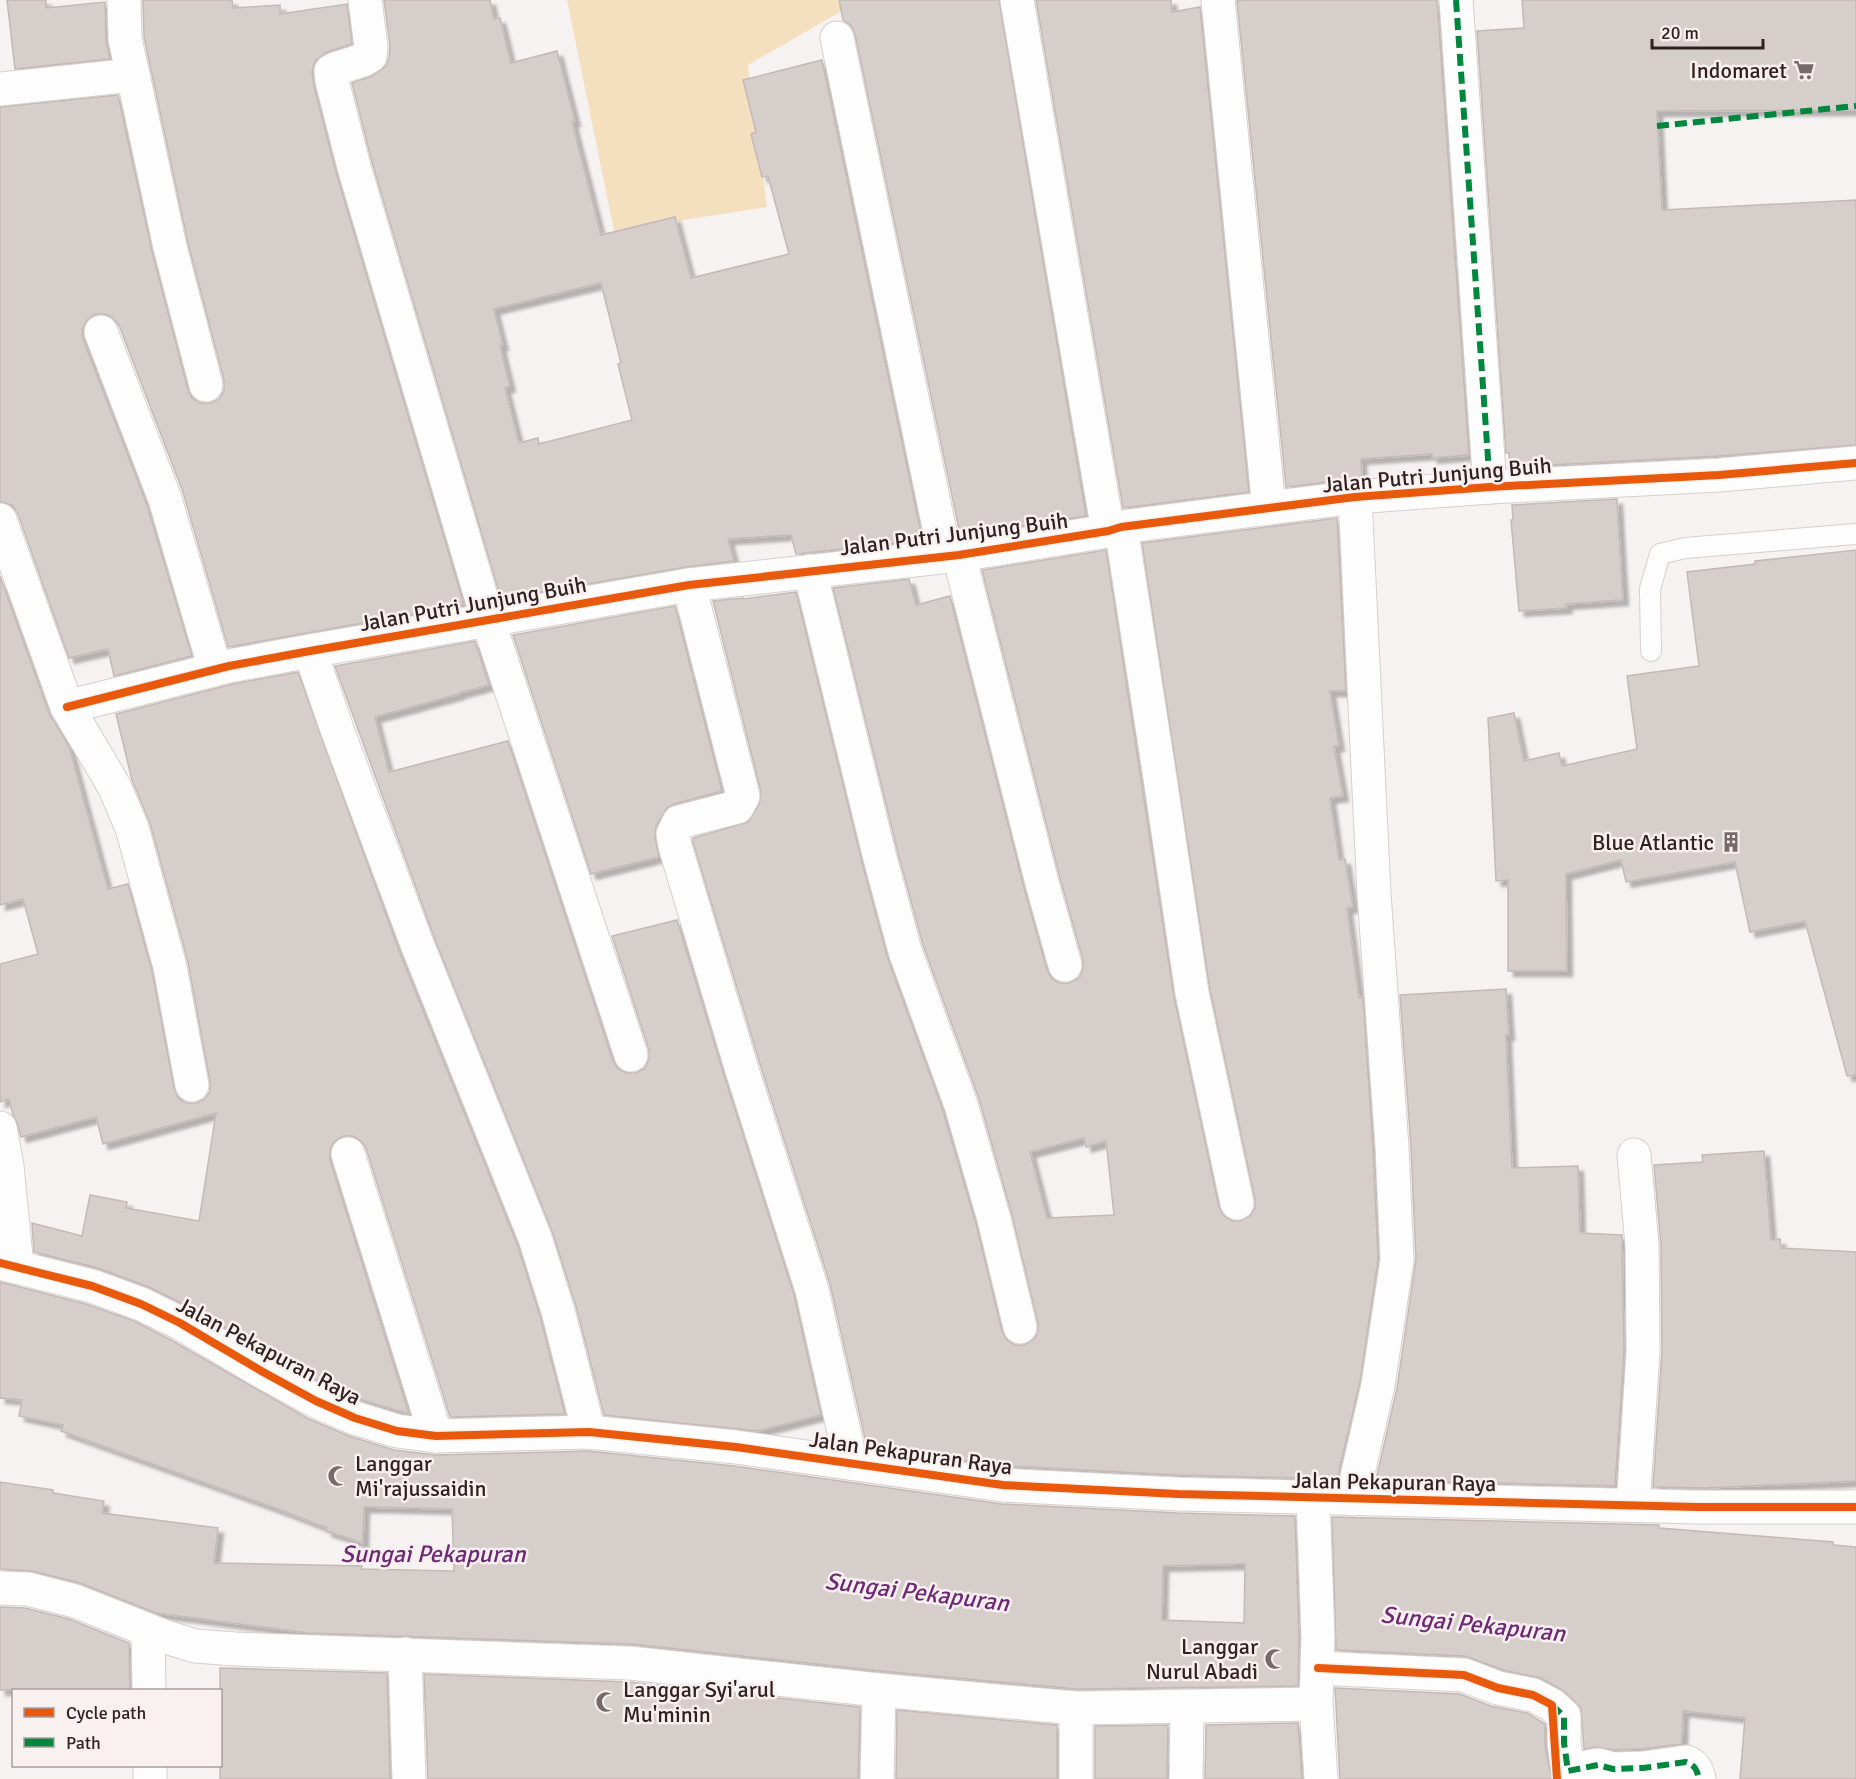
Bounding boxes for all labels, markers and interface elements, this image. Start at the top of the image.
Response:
scale bar [1652,12,1763,50]
text: 20 m [1661,22,1699,44]
place label: Indomaret [1690,57,1787,84]
supermarket icon: Indomaret [1792,58,1816,82]
street label: Jalan Putri Junjung Buih [1321,452,1553,498]
street label: Jalan Putri Junjung Buih [838,507,1070,561]
street label: Jalan Putri Junjung Buih [357,571,589,637]
place label: Blue Atlantic [1592,829,1714,856]
building icon: Blue Atlantic [1719,830,1743,854]
street label: Jalan Pekapuran Raya [172,1291,366,1411]
street label: Jalan Pekapuran Raya [808,1425,1014,1481]
place label: Langgar Mi'rajussaidin [355,1450,487,1502]
mosque icon: Langgar Mi'rajussaidin [326,1464,350,1488]
street label: Jalan Pekapuran Raya [1291,1467,1497,1497]
water label: Sungai Pekapuran [340,1539,526,1569]
water label: Sungai Pekapuran [823,1566,1012,1618]
water label: Sungai Pekapuran [1379,1599,1568,1649]
place label: Langgar Nurul Abadi [1146,1633,1258,1685]
mosque icon: Langgar Nurul Abadi [1263,1647,1287,1671]
place label: Langgar Syi'arul Mu'minin [623,1676,775,1728]
legend [12,1689,222,1767]
mosque icon: Langgar Syi'arul Mu'minin [594,1690,618,1714]
text: Cycle path [66,1702,146,1724]
text: Path [66,1732,101,1754]

